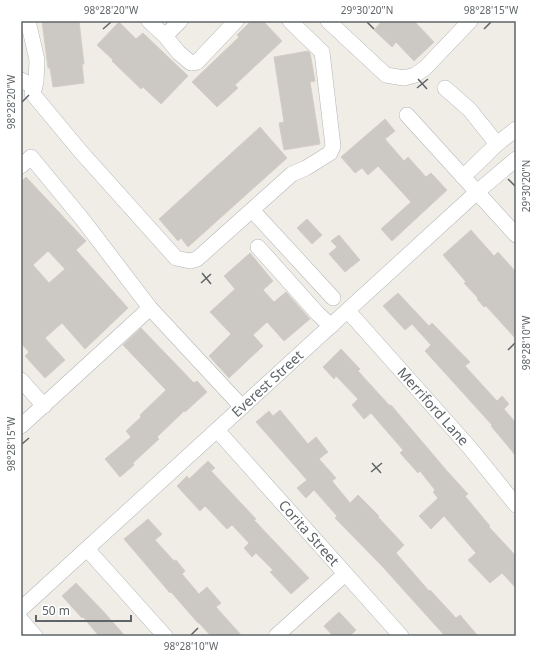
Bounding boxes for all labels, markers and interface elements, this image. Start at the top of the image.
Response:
text: 98°28'20"W [84,3,139,17]
text: 29°30'20"N [341,3,393,17]
text: 98°28'15"W [464,3,519,17]
text: 98°28'20"W [4,74,18,129]
text: 29°30'20"N [519,160,533,212]
text: 98°28'10"W [519,315,533,370]
street label: Everest Street [227,346,307,421]
street label: Merriford Lane [394,363,473,449]
text: 98°28'15"W [4,416,18,471]
street label: Corita Street [275,496,344,570]
scale bar [36,597,131,623]
text: 50 m [42,602,70,619]
text: 98°28'10"W [164,639,219,653]

